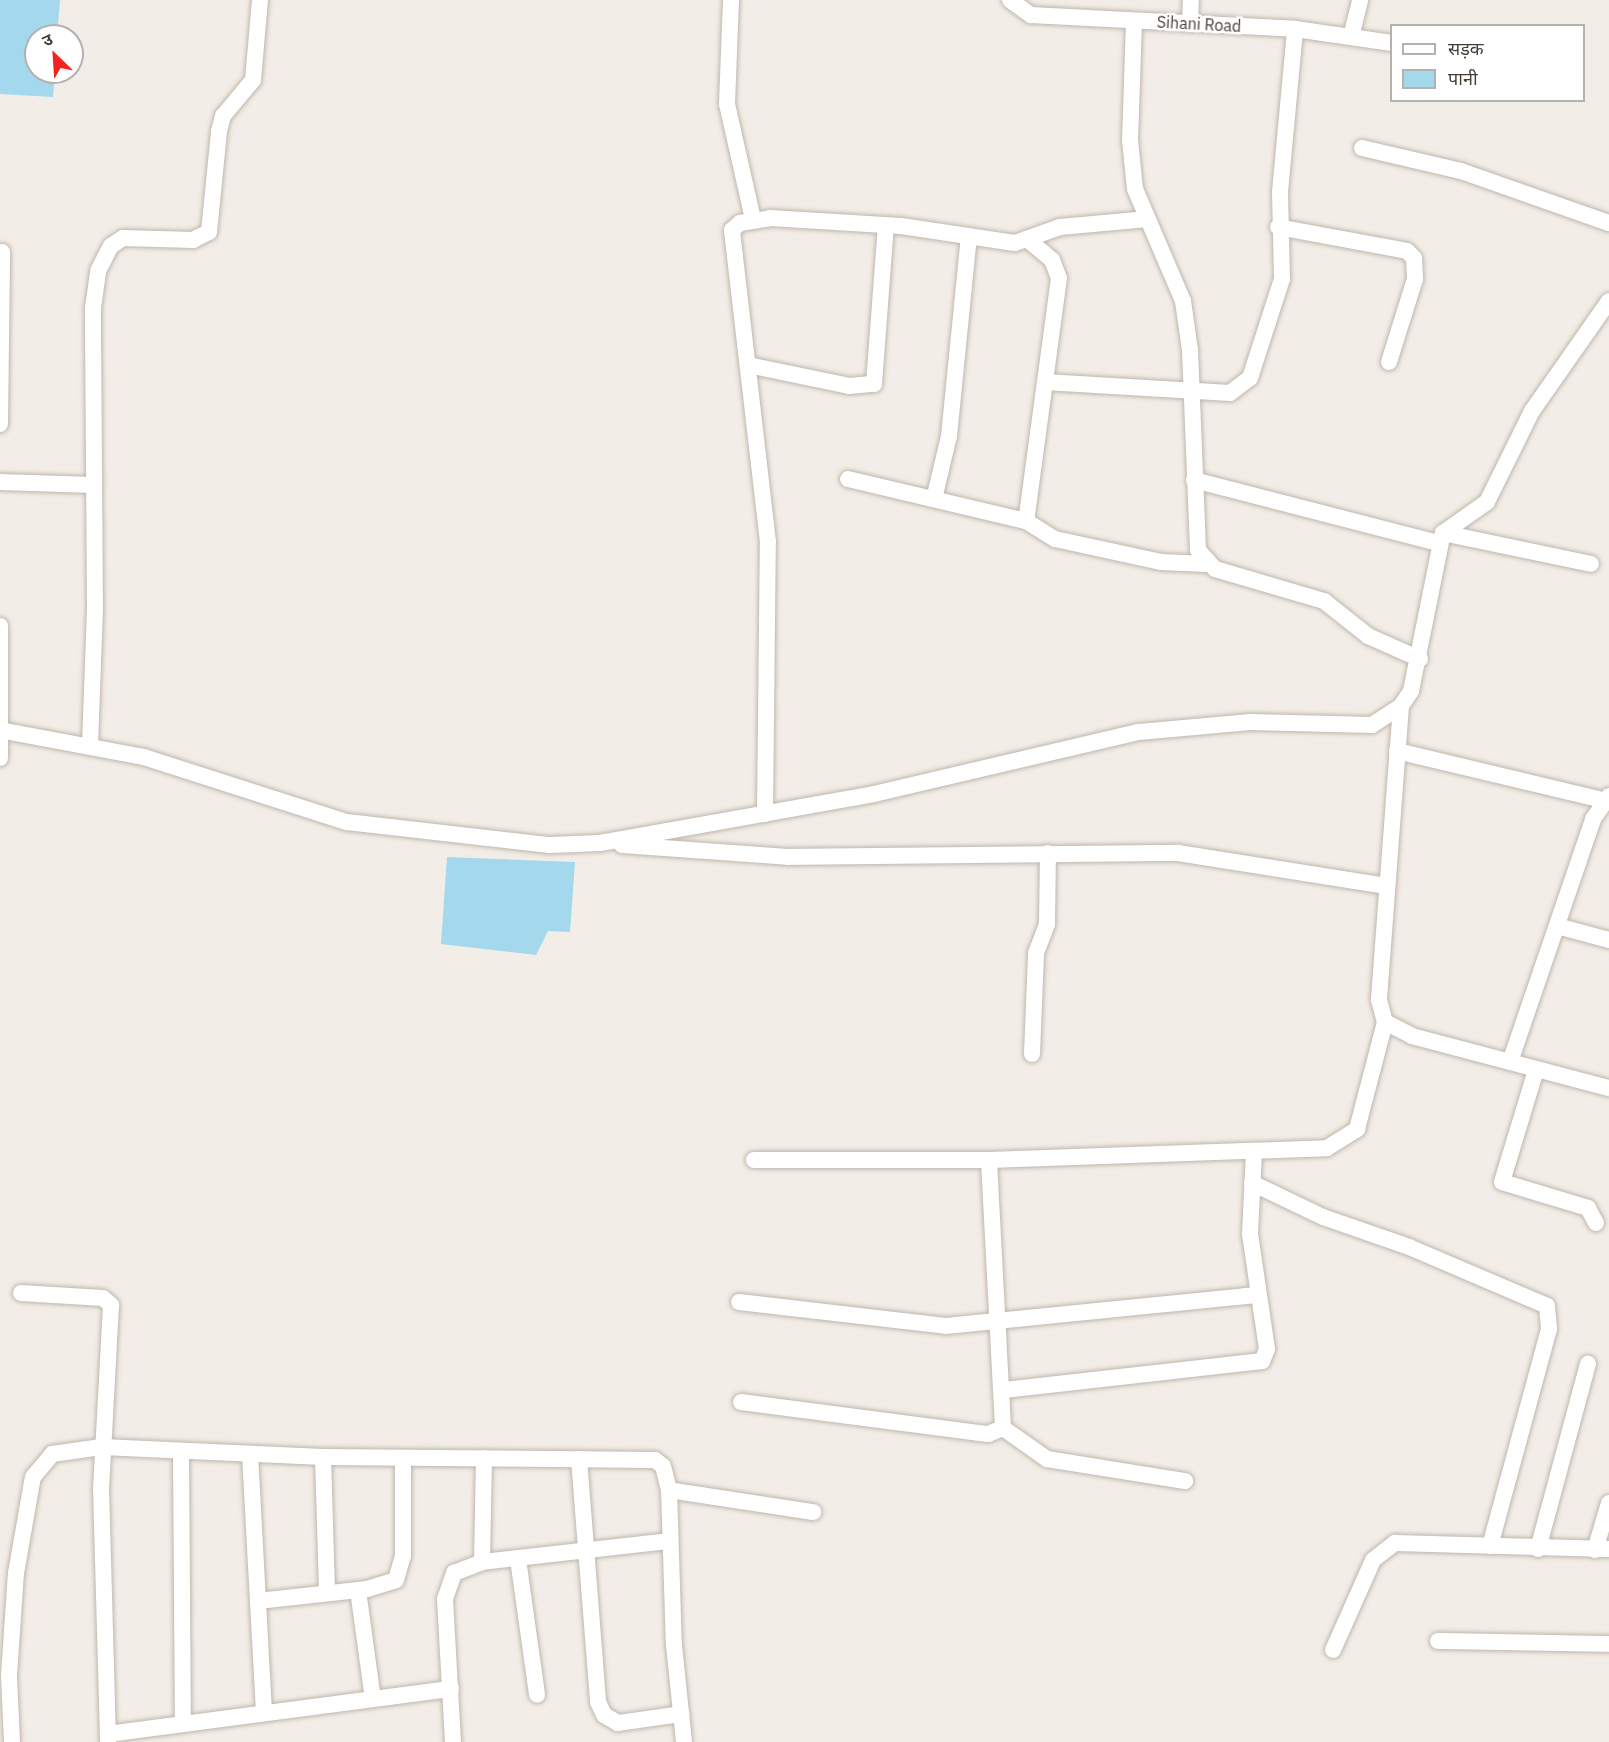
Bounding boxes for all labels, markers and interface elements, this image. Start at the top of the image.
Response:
street label: Sihani Road [1156,12,1242,36]
north arrow [24,24,84,84]
legend [1390,24,1585,102]
text: उ [39,28,56,51]
text: सड़क [1448,37,1484,60]
text: पानी [1448,67,1478,90]

